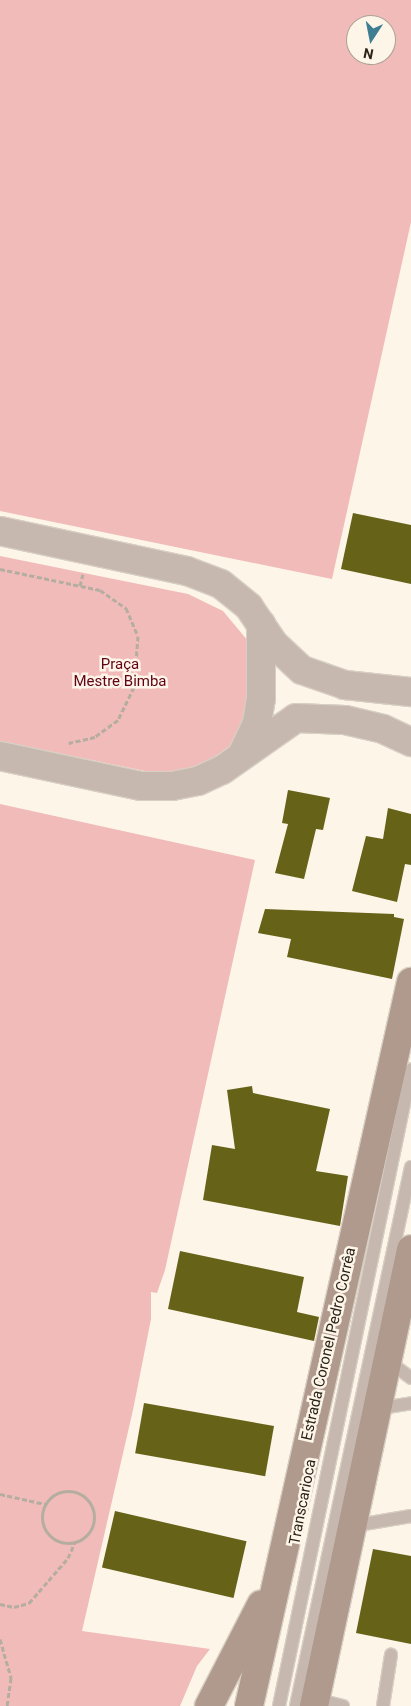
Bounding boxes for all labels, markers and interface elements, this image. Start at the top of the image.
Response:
north arrow [346,15,396,65]
text: N [362,45,375,63]
park label: Praça Mestre Bimba [73,655,167,690]
street label: Estrada Coronel Pedro Corrêa [298,1246,360,1442]
street label: Transcarioca [286,1458,320,1546]

